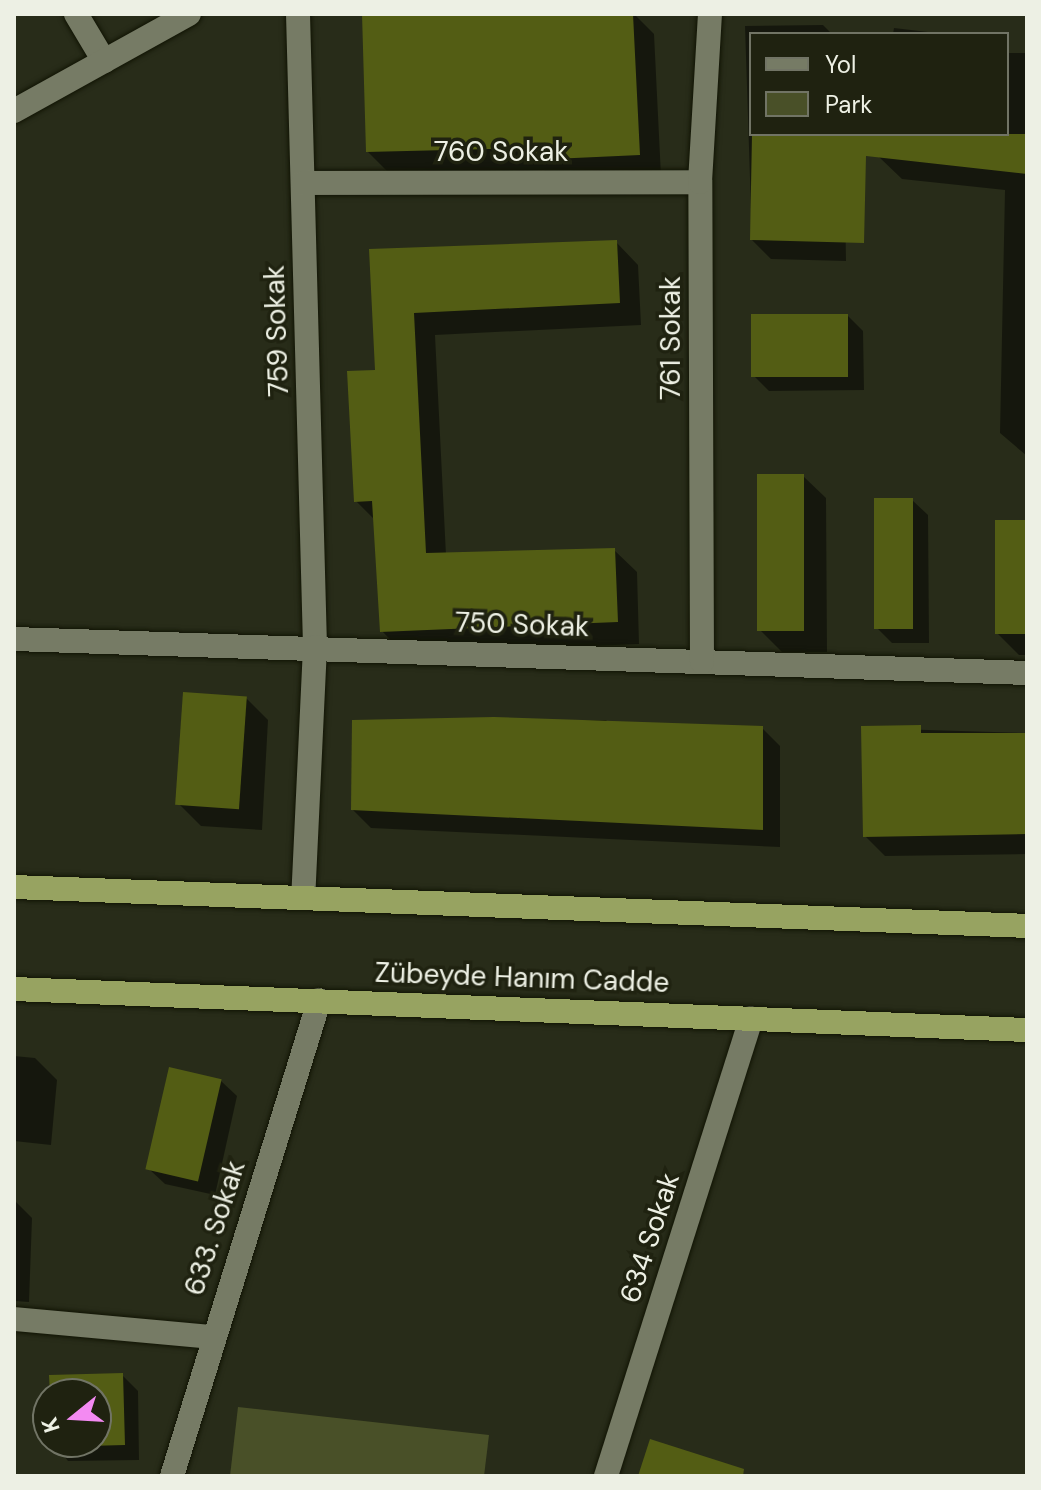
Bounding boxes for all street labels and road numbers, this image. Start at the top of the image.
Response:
street label: 760 Sokak [434,135,568,169]
street label: 759 Sokak [258,265,296,397]
street label: 761 Sokak [654,276,688,400]
street label: 750 Sokak [454,606,590,644]
street label: Zübeyde Hanım Cadde [374,956,670,1000]
street label: 633. Sokak [177,1156,253,1300]
street label: 634 Sokak [613,1169,687,1307]

